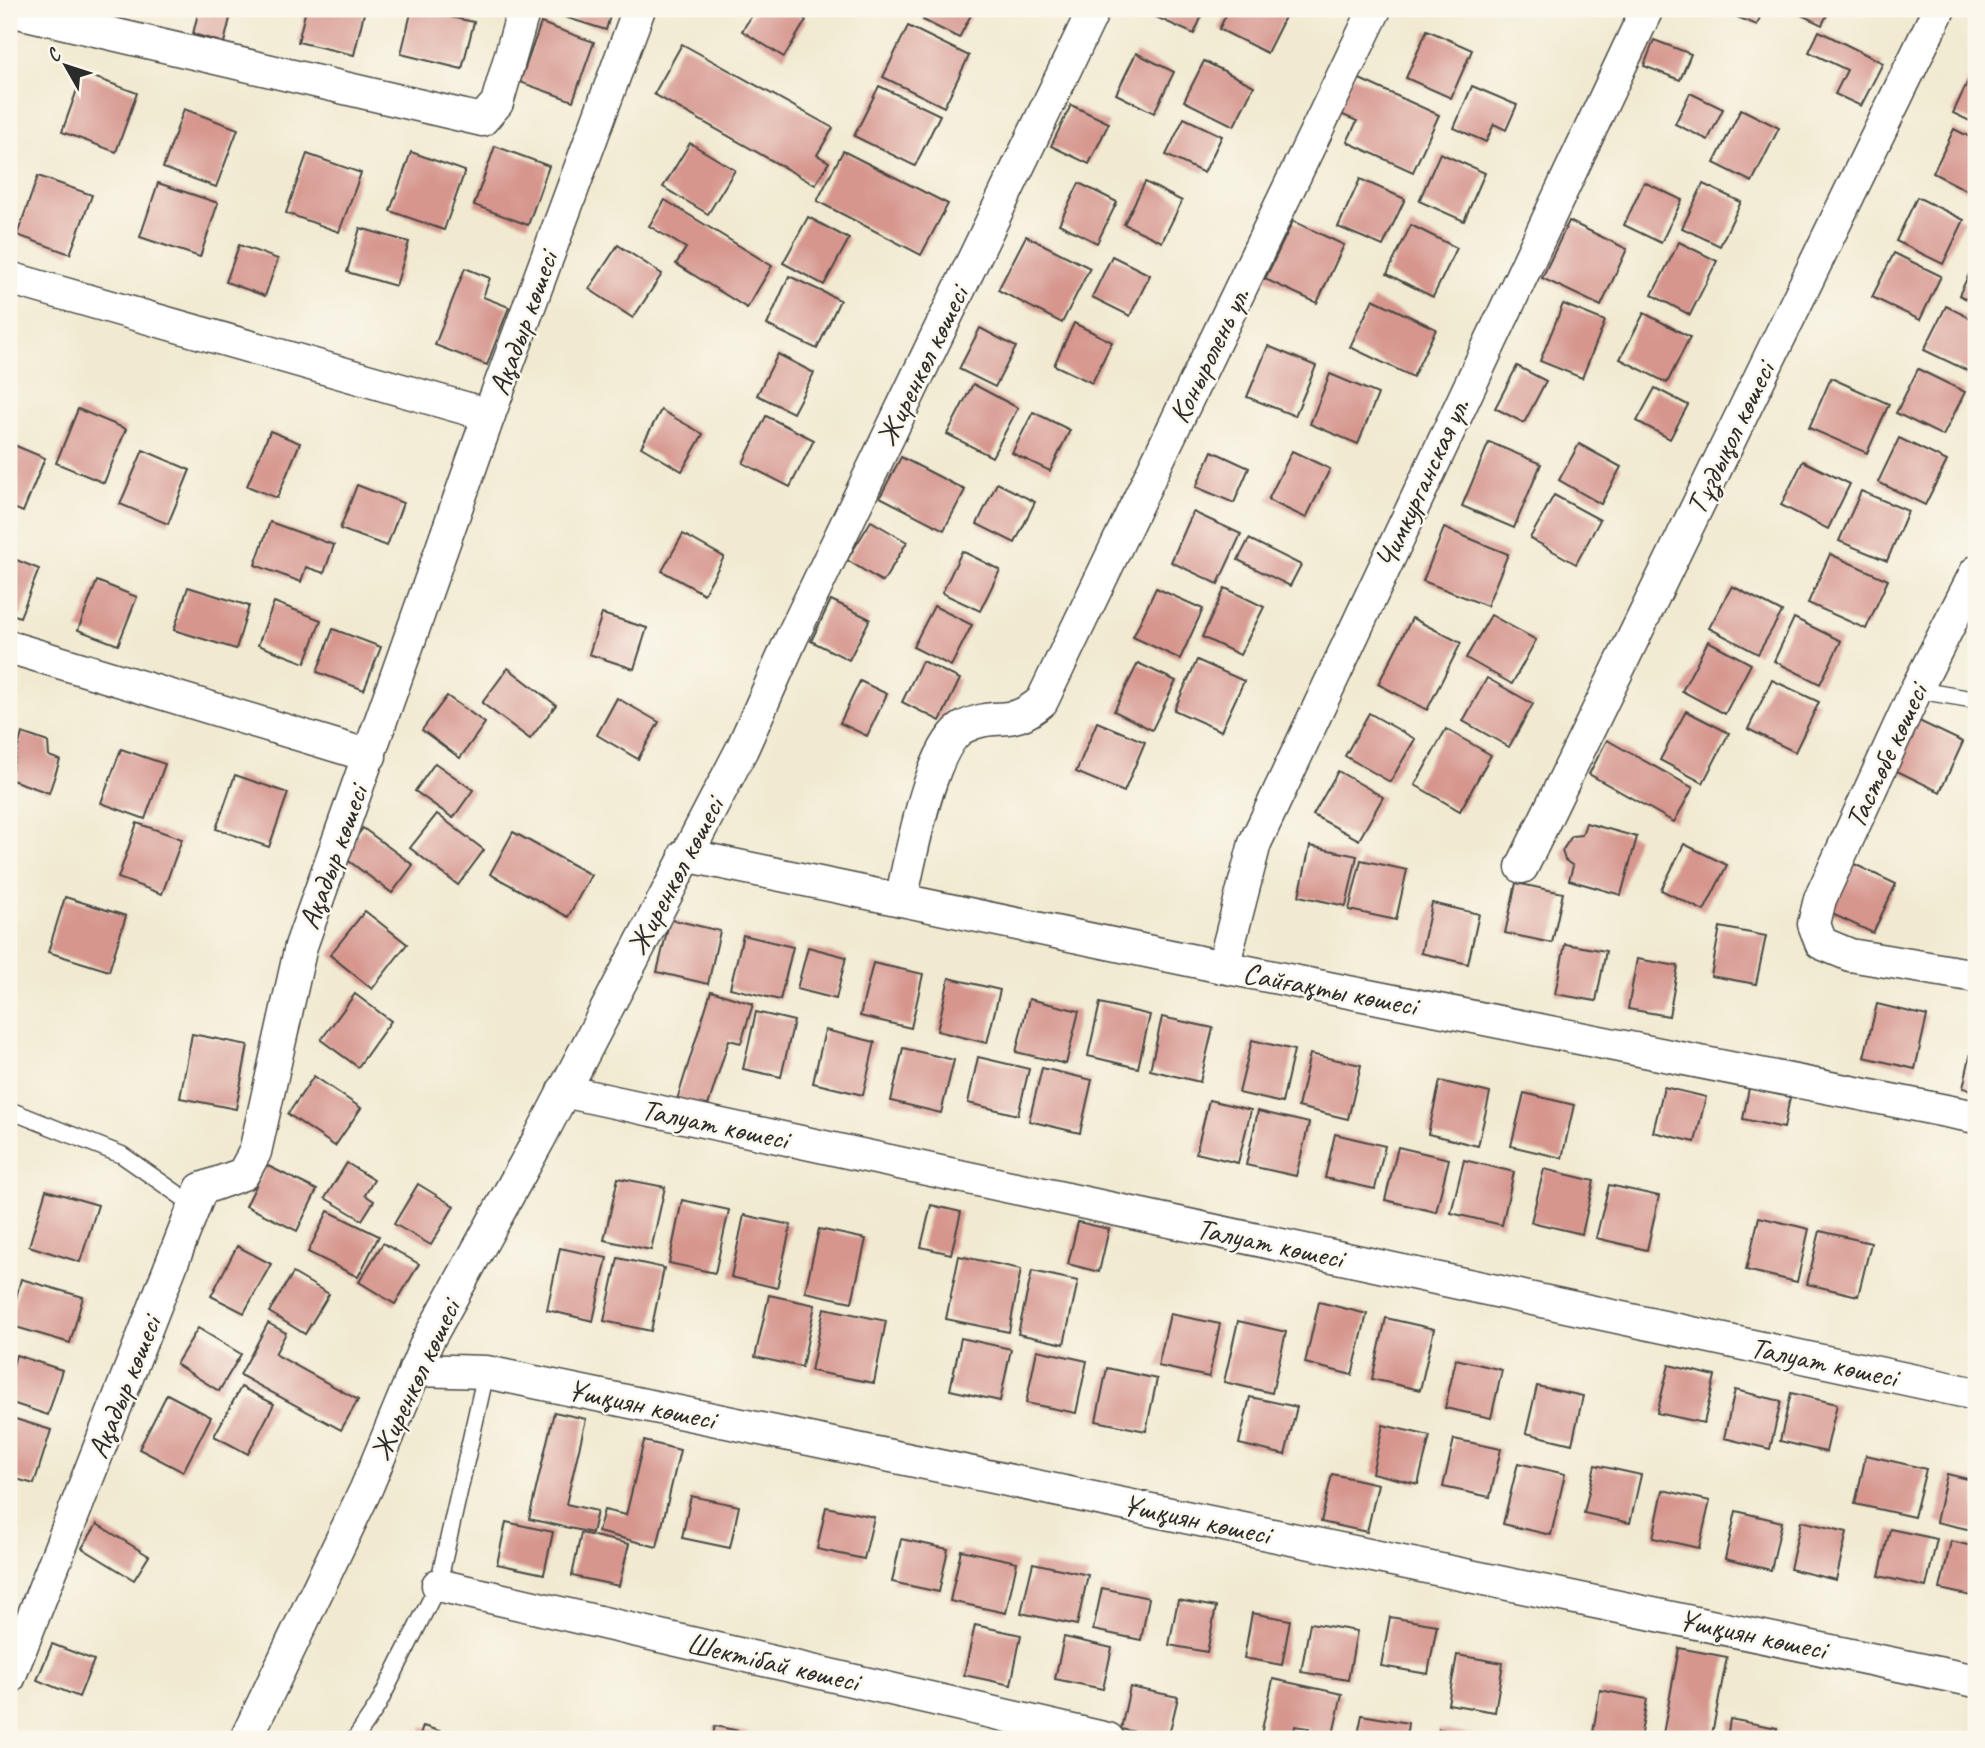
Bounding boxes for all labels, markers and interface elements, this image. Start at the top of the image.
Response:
north arrow [32,32,102,102]
text: С [41,43,68,67]
street label: Ақадыр көшесі [479,243,568,400]
street label: Жиренкөл көшесі [867,277,978,452]
street label: Коныролень ул. [1160,281,1258,429]
street label: Тұздықол көшесі [1677,353,1785,520]
street label: Чимкурганская ул. [1366,392,1478,574]
street label: Тастөбе көшесі [1836,675,1937,834]
street label: Ақадыр көшесі [289,777,378,934]
street label: Жиренкөл көшесі [618,788,734,961]
street label: Сайғақты көшесі [1240,954,1424,1025]
street label: Талуат көшесі [638,1090,795,1159]
street label: Талуат көшесі [1193,1209,1350,1278]
street label: Жиренкөл көшесі [361,1291,470,1466]
street label: Ақадыр көшесі [78,1307,171,1464]
street label: Талуат көшесі [1747,1328,1904,1397]
street label: Ұшқиян көшесі [563,1370,722,1439]
street label: Ұшқиян көшесі [1118,1485,1277,1554]
street label: Ұшқиян көшесі [1674,1600,1833,1669]
street label: Шектібай көшесі [683,1624,866,1701]

